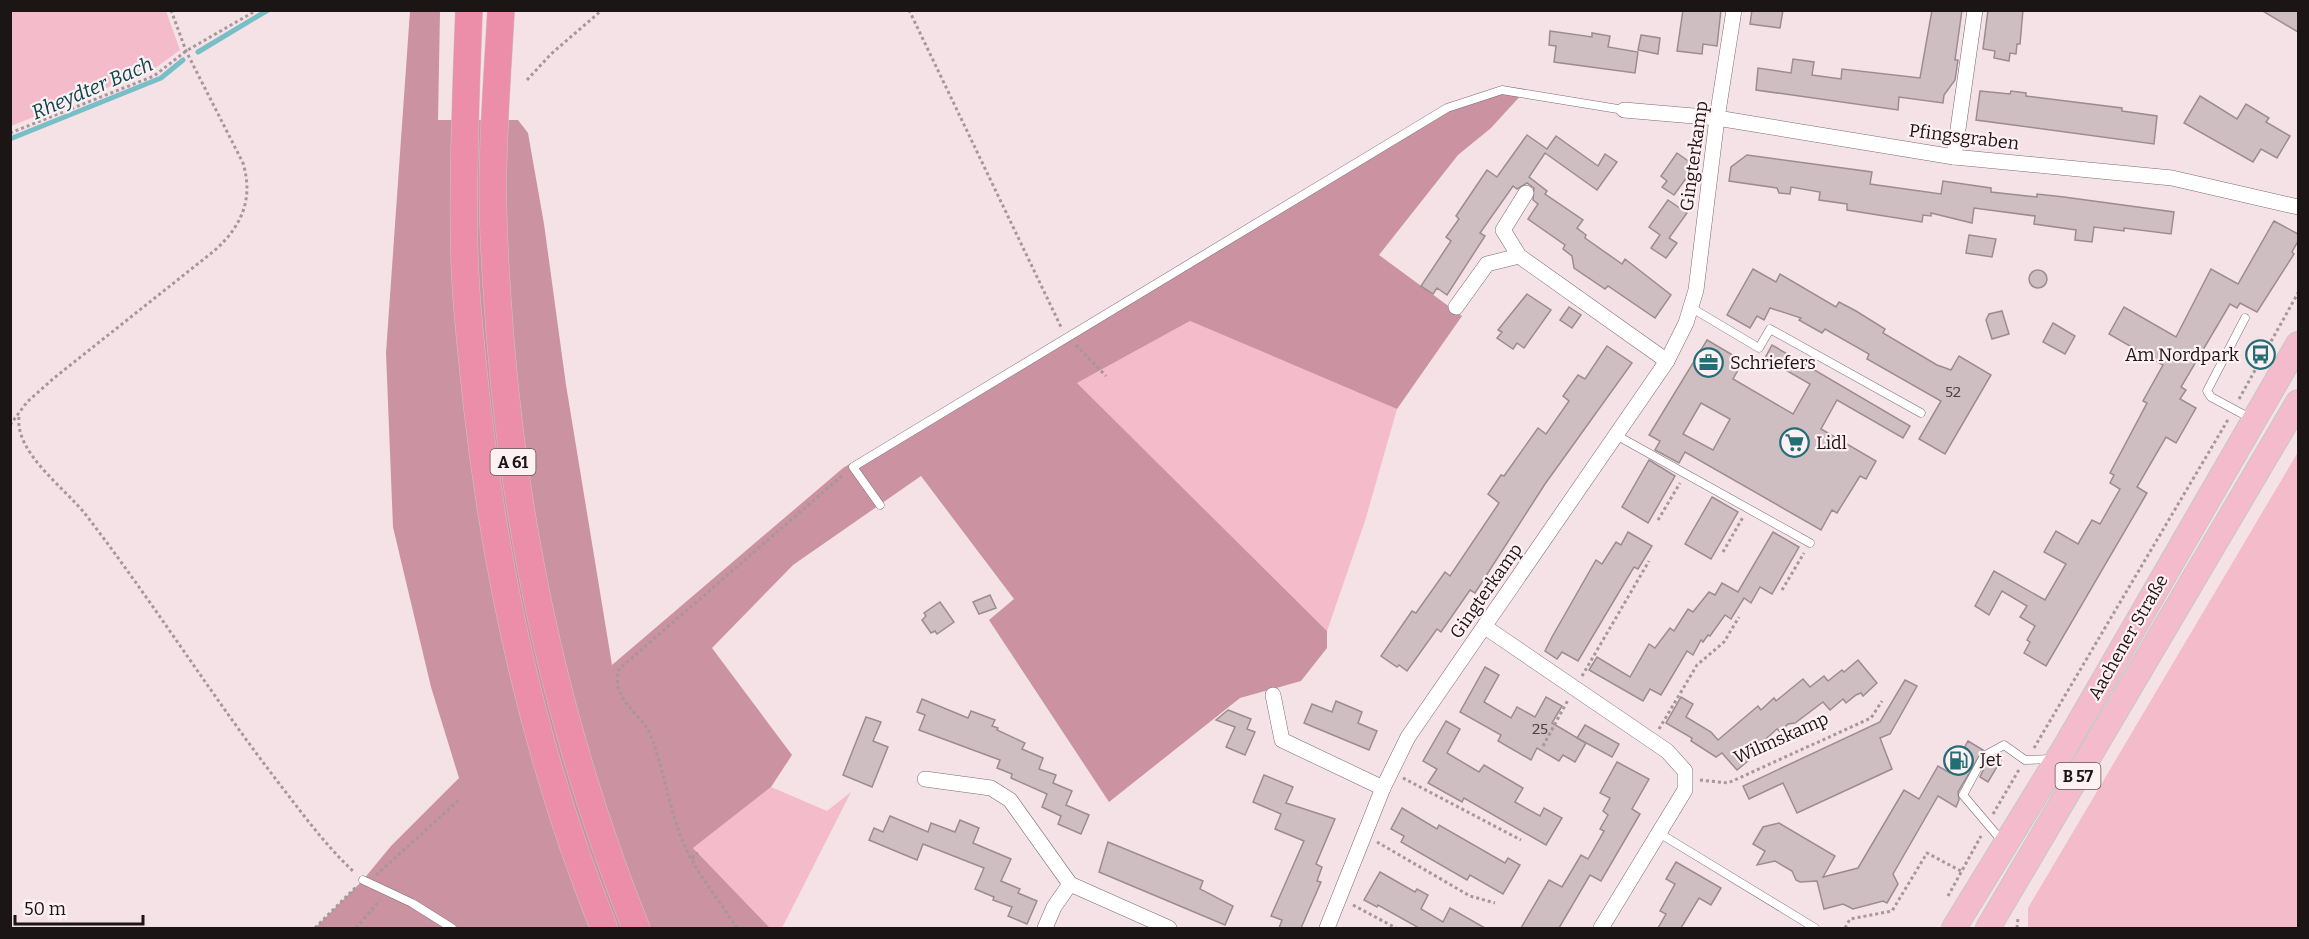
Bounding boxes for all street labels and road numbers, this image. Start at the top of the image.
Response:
street label: Gingterkamp [1675,99,1713,213]
street label: Pfingsgraben [1908,119,2021,155]
road number: A 61 [490,449,536,475]
street label: Gingterkamp [1445,539,1527,643]
street label: Aachener Straße [2083,571,2173,703]
street label: Wilmskamp [1730,707,1832,769]
road number: B 57 [2056,763,2100,789]

